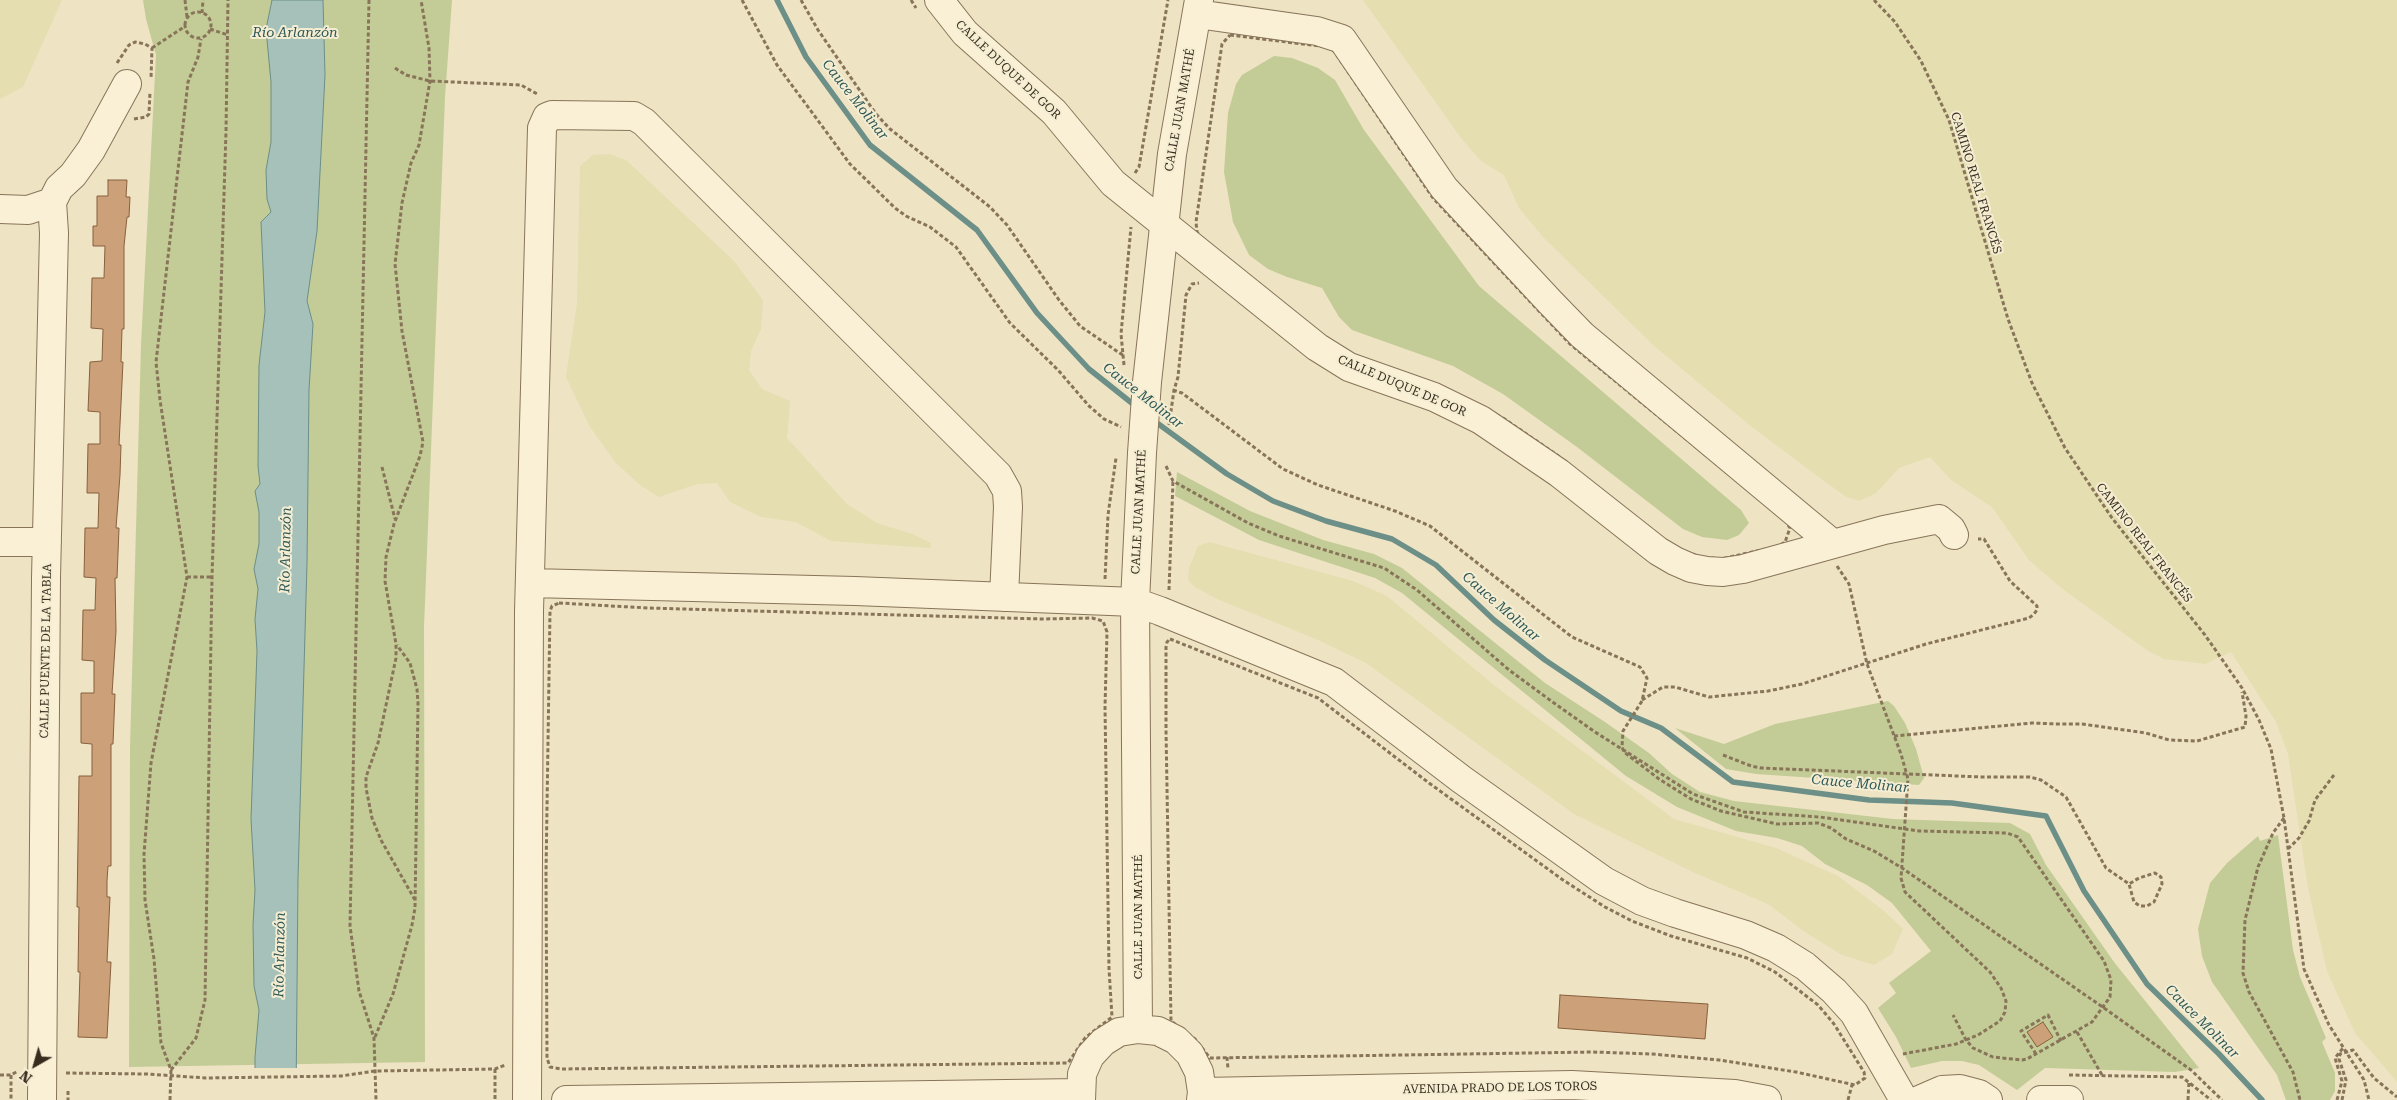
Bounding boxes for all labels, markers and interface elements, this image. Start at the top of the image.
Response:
street label: CALLE DUQUE DE GOR [952,18,1064,122]
water label: Río Arlanzón [252,25,338,41]
street label: CALLE JUAN MATHÉ [1162,47,1198,173]
water label: Cauce Molinar [818,56,892,144]
street label: CAMINO REAL FRANCÉS [1948,110,2004,256]
street label: CALLE DUQUE DE GOR [1335,352,1469,420]
water label: Cauce Molinar [1099,359,1187,433]
street label: CALLE JUAN MATHÉ [1129,449,1149,575]
street label: CAMINO REAL FRANCÉS [2093,480,2195,606]
water label: Río Arlanzón [277,507,295,593]
street label: CALLE PUENTE DE LA TABLA [37,563,55,739]
water label: Cauce Molinar [1459,569,1543,645]
water label: Cauce Molinar [1811,771,1909,797]
street label: CALLE JUAN MATHÉ [1131,855,1145,979]
water label: Río Arlanzón [271,912,289,998]
water label: Cauce Molinar [2162,982,2242,1062]
north arrow [10,1040,60,1090]
text: N [17,1067,35,1086]
street label: AVENIDA PRADO DE LOS TOROS [1403,1079,1597,1097]

